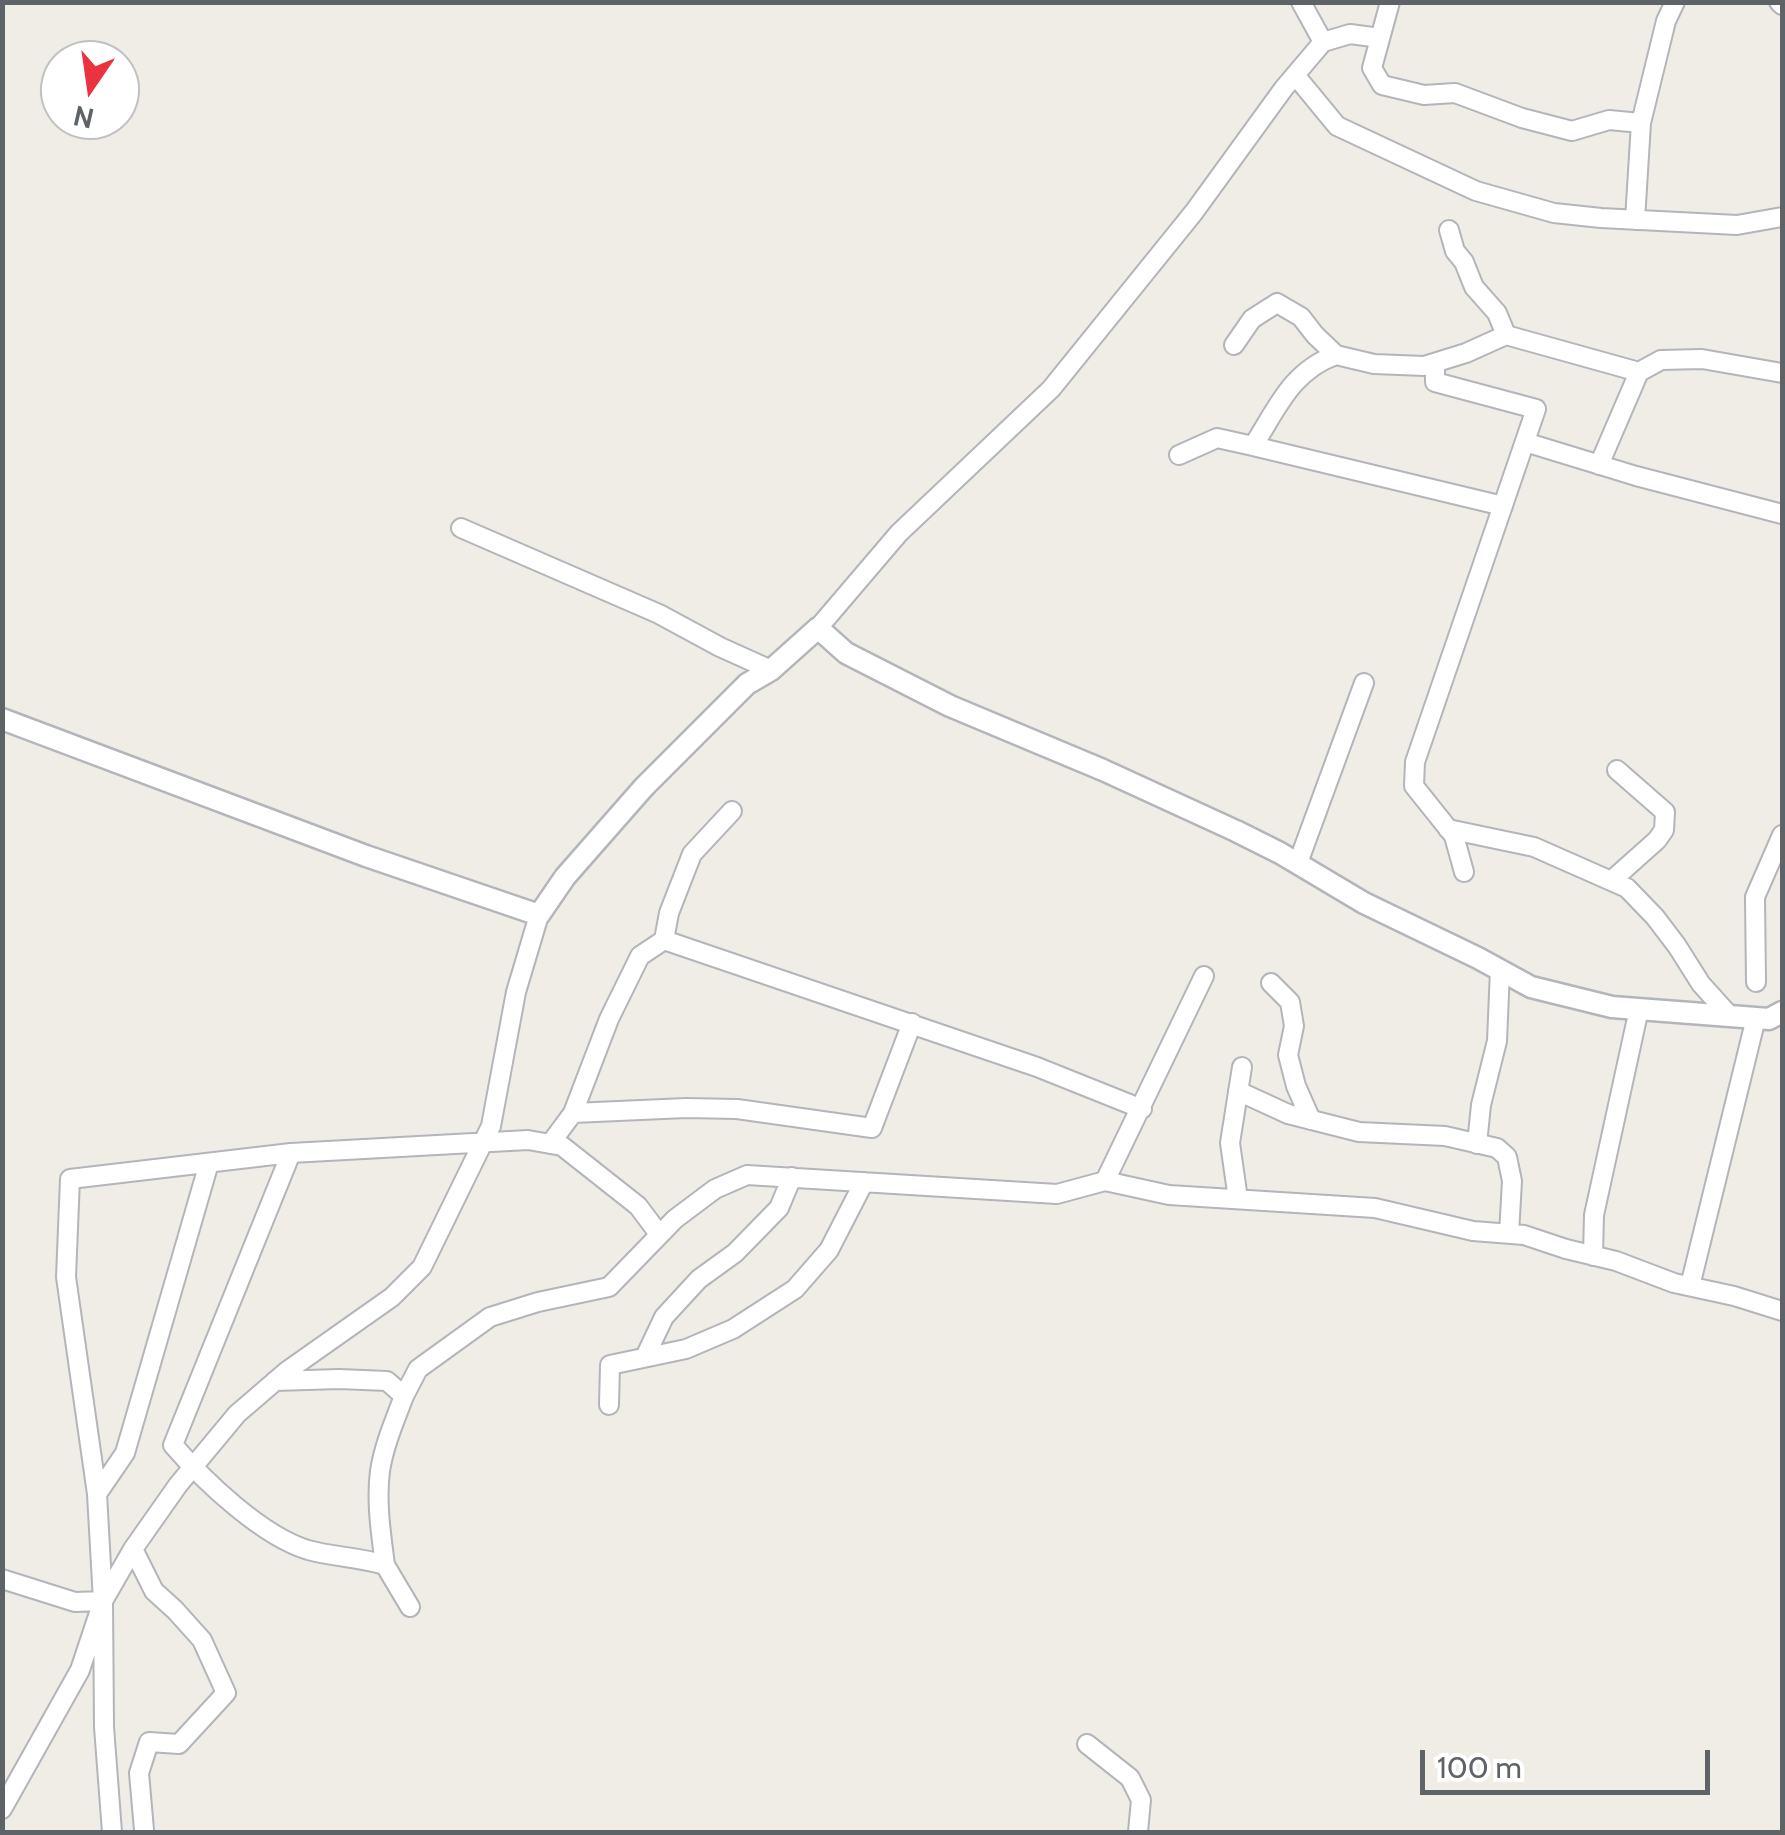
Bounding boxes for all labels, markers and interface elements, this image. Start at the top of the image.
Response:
north arrow [40,40,140,140]
text: N [70,98,97,136]
scale bar [1425,1730,1715,1792]
text: 100 m [1437,1749,1522,1786]

